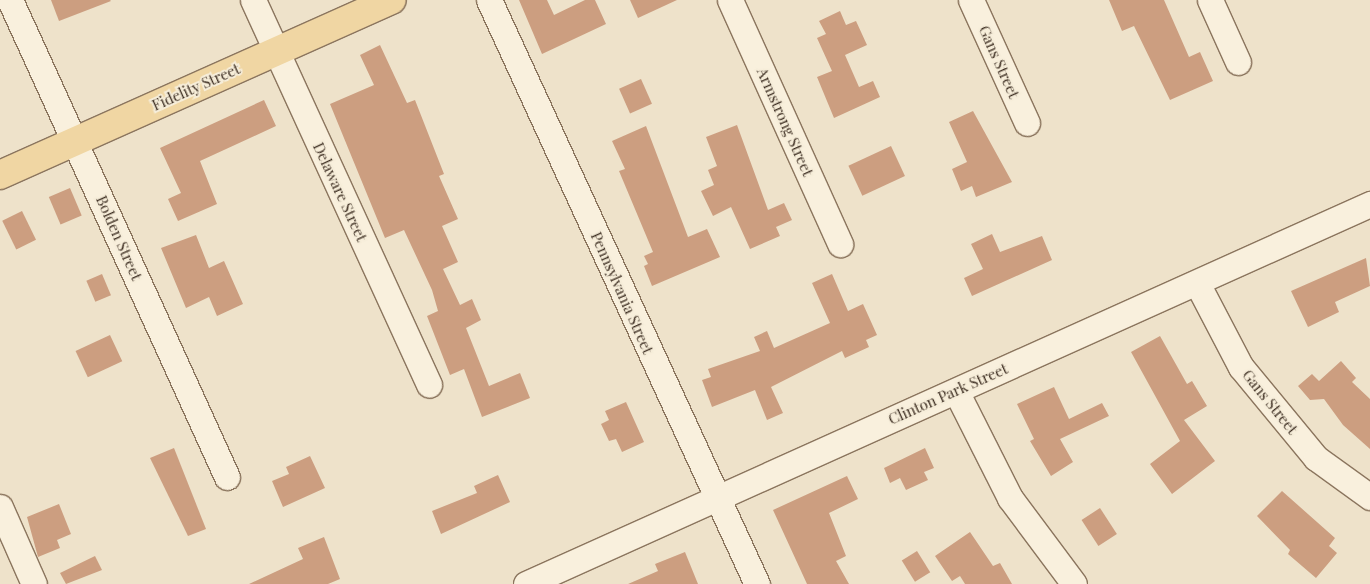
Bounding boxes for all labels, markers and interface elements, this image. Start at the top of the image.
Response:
street label: Gans Street [975,23,1023,101]
street label: Fidelity Street [149,59,243,115]
street label: Armstrong Street [753,65,817,179]
street label: Delaware Street [309,140,371,244]
street label: Bolden Street [92,193,146,283]
street label: Pennsylvania Street [587,229,657,357]
street label: Clinton Park Street [885,360,1011,428]
street label: Gans Street [1239,366,1301,438]

